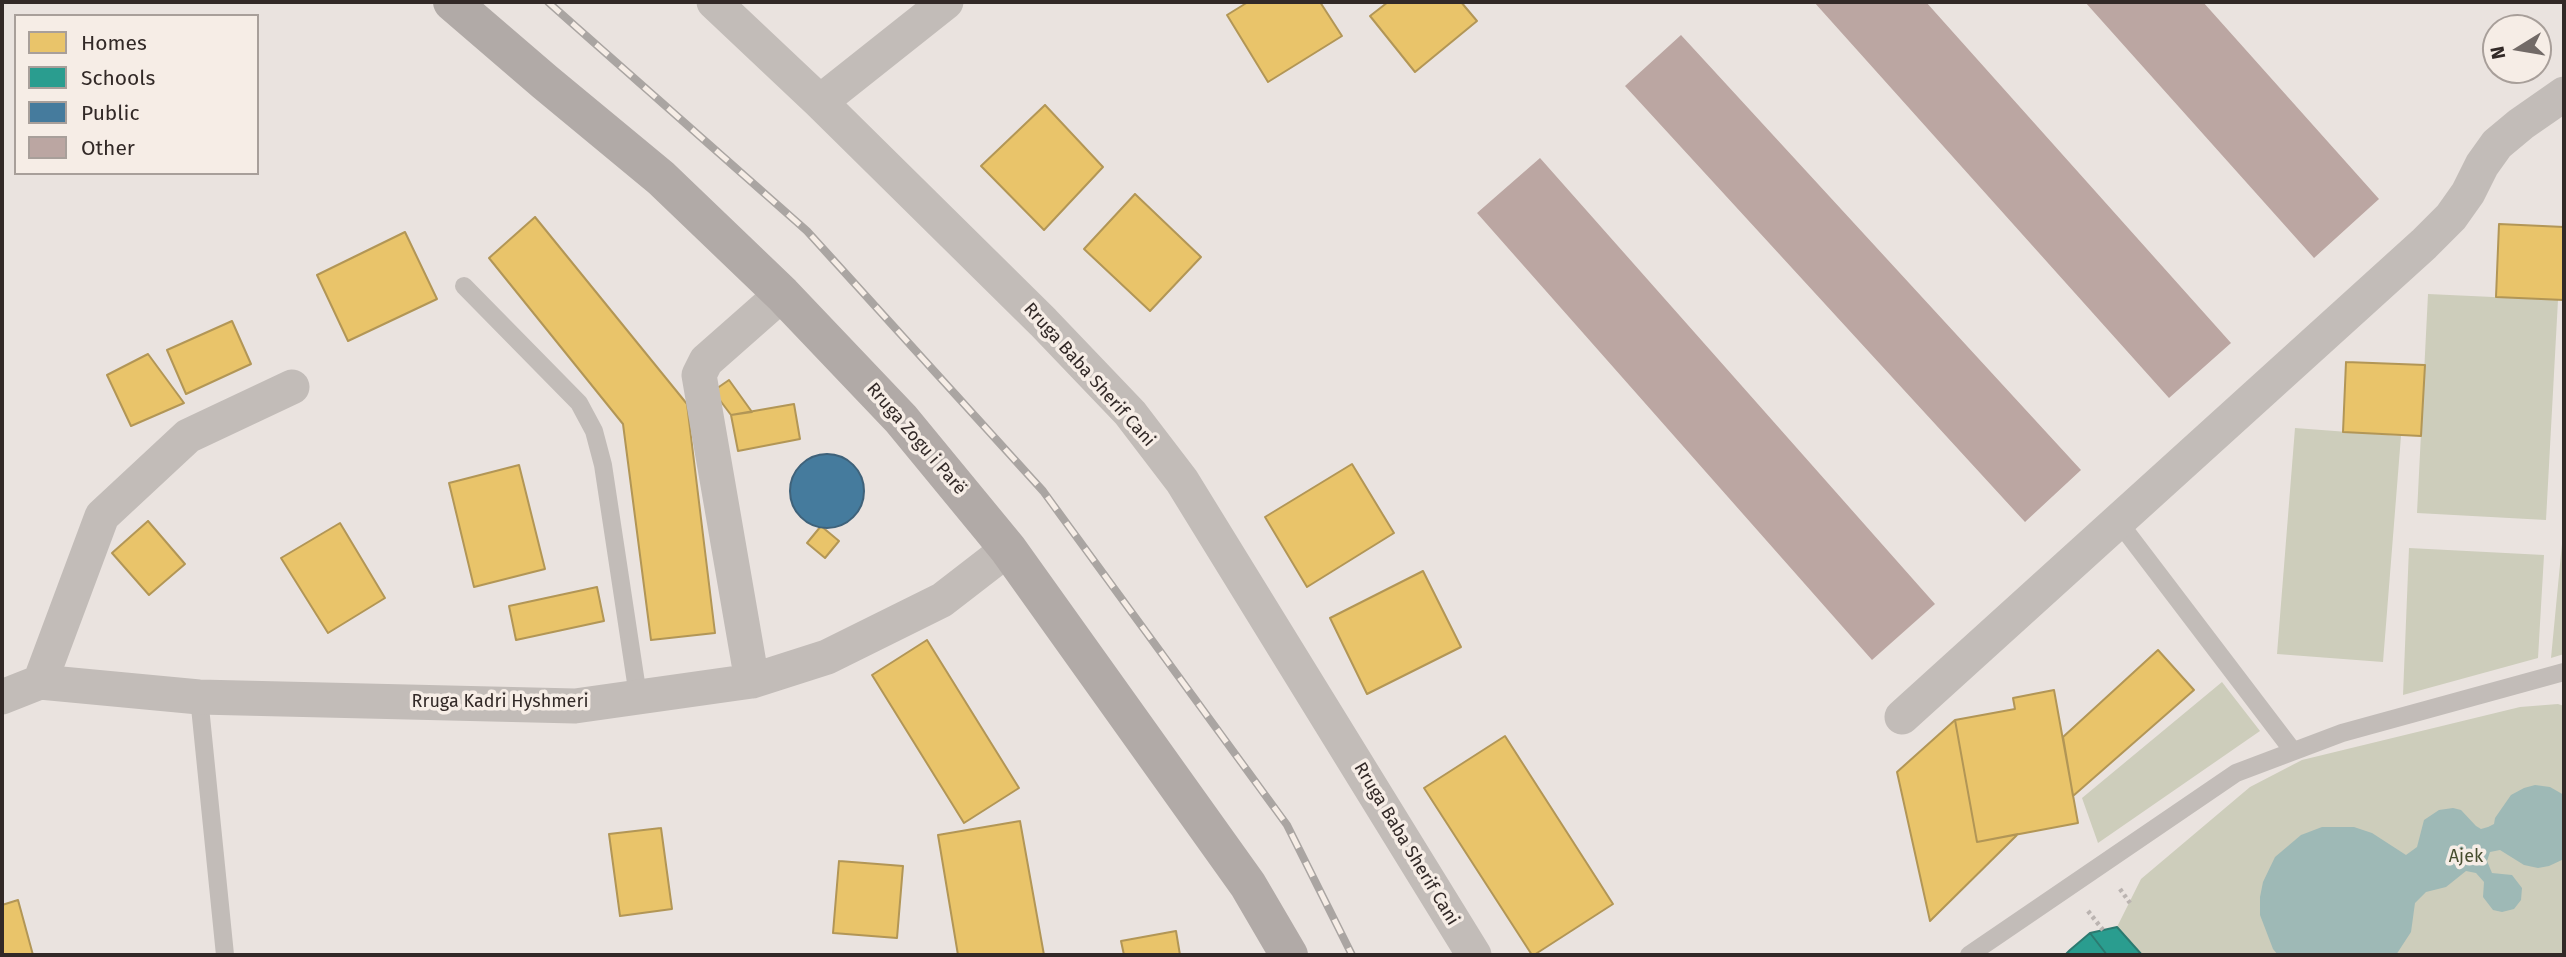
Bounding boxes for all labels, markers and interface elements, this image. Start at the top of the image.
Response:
legend [14,14,259,175]
north arrow [2482,14,2552,84]
text: Homes [81,30,147,56]
text: N [2485,44,2510,61]
text: Schools [81,65,155,91]
text: Public [81,100,139,126]
text: Other [81,135,135,161]
street label: Rruga Baba Sherif Cani [1019,299,1159,451]
street label: Rruga Zogu i Parë [862,379,970,499]
street label: Rruga Kadri Hyshmeri [412,691,588,713]
street label: Rruga Baba Sherif Cani [1349,759,1463,929]
park label: Ajek [2449,846,2483,868]

